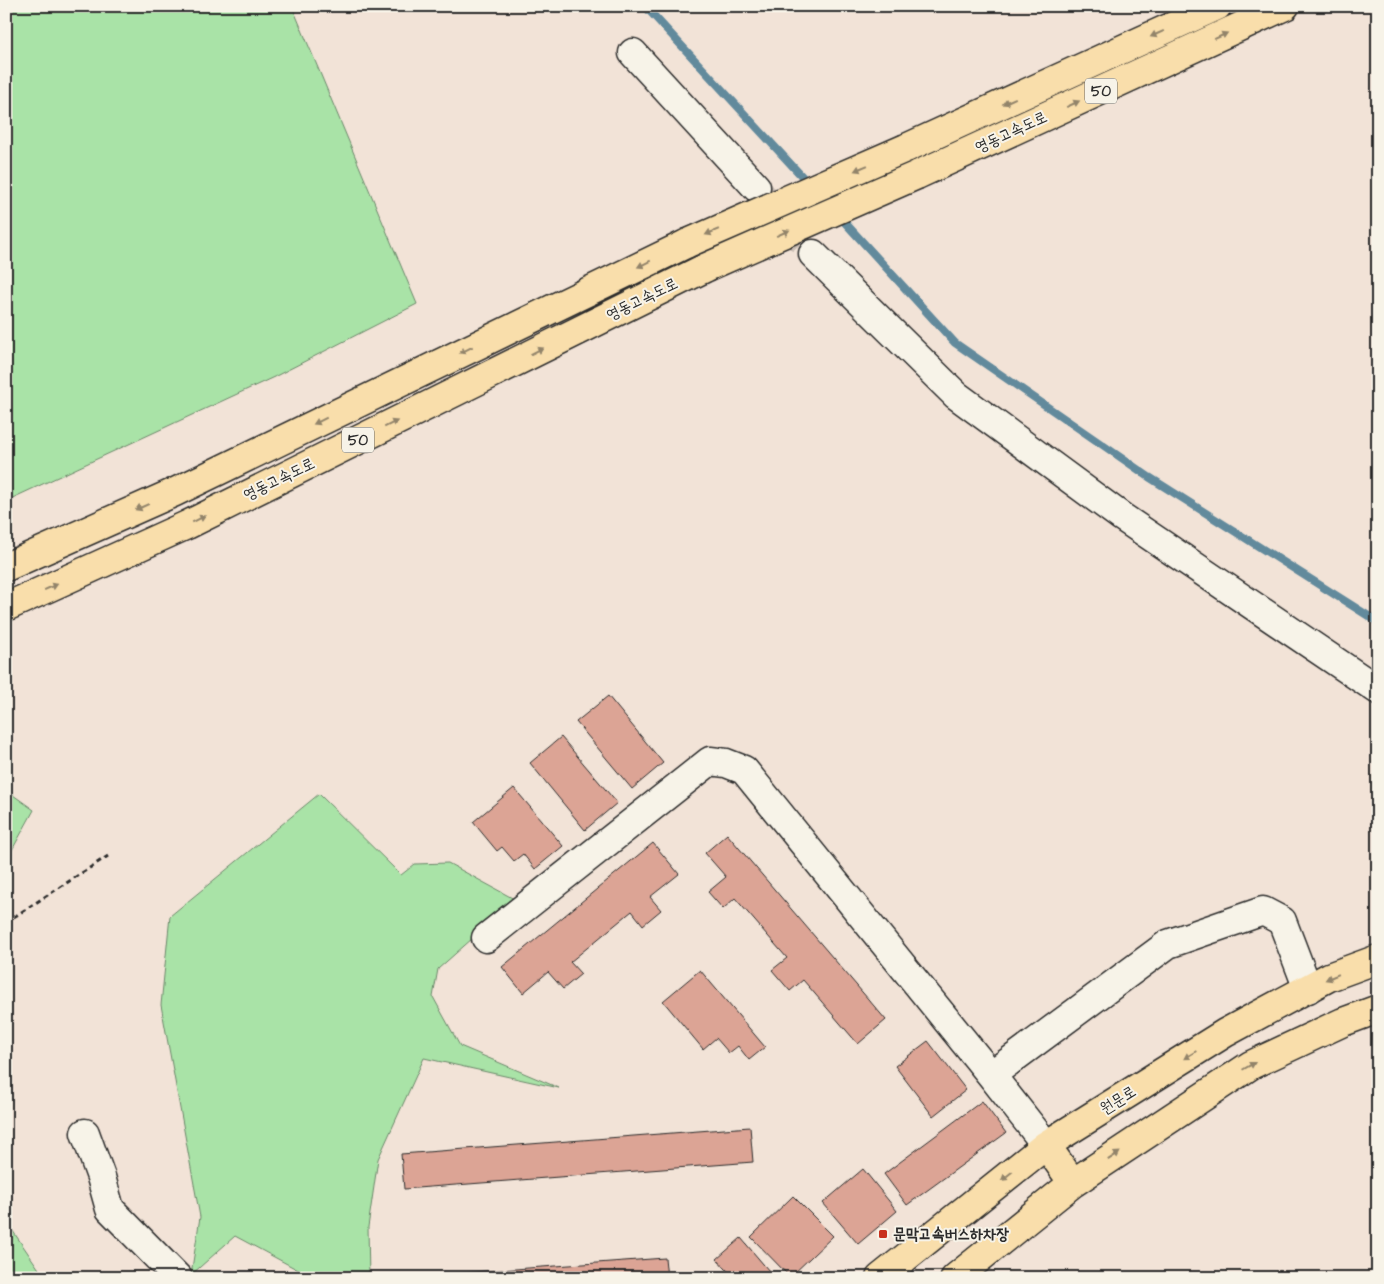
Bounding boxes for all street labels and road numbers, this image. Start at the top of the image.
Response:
road number: 50 [1085,78,1117,104]
street label: 영동고속도로 [971,106,1051,158]
street label: 영동고속도로 [602,272,682,326]
road number: 50 [342,428,374,452]
street label: 영동고속도로 [239,452,319,506]
street label: 원문로 [1096,1080,1140,1120]

